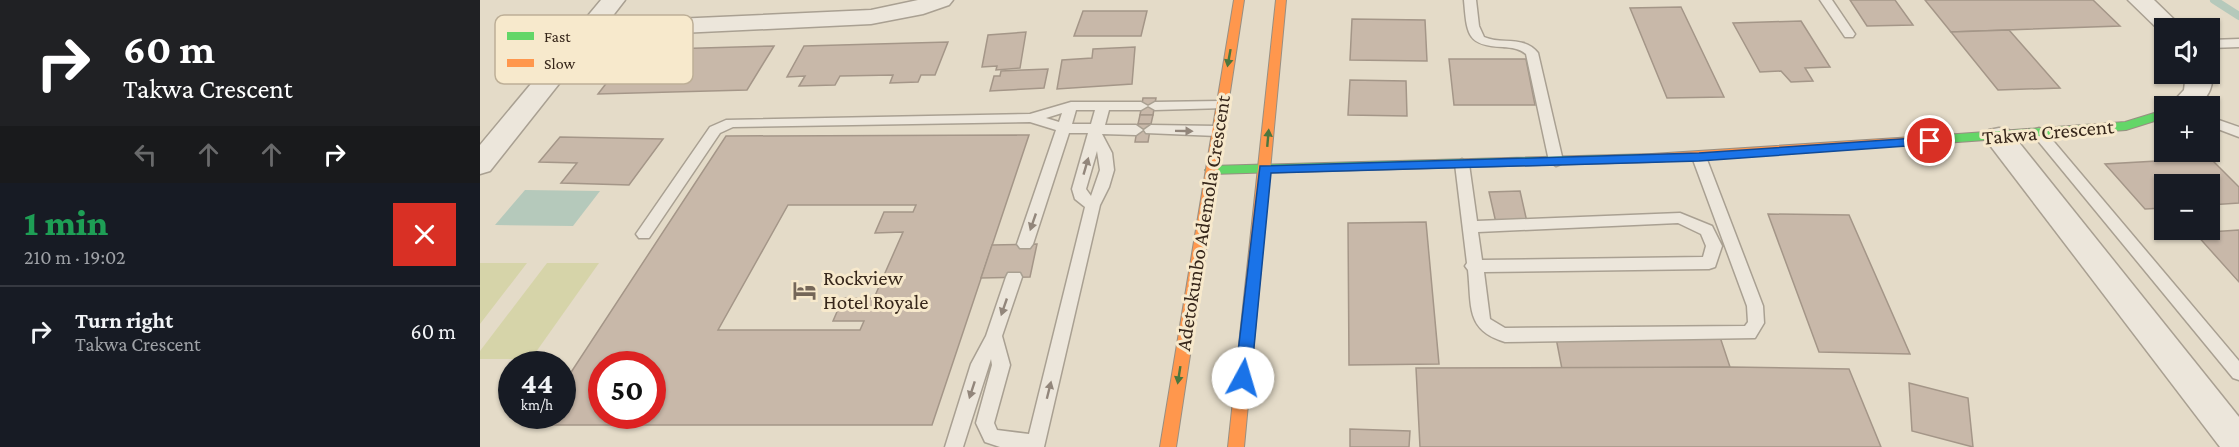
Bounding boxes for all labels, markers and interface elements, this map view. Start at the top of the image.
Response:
legend [495,15,693,84]
map controls [2154,18,2220,240]
button: sound [2154,18,2220,84]
icon: right [24,24,102,102]
text: 60 m [123,25,215,72]
text: Fast [544,28,571,45]
one-way arrow [1224,48,1233,67]
text: Slow [544,55,576,72]
text: Takwa Crescent [123,74,293,104]
street label: Adetokunbo Ademola Crescent [1171,92,1235,353]
button: + [2154,96,2220,162]
street label: Takwa Crescent [1981,114,2116,150]
pin [1904,115,1955,166]
icon: arrive [1913,124,1946,157]
one-way arrow [1174,126,1193,136]
one-way arrow [1263,129,1273,148]
icon: left [129,138,162,171]
icon: ahead [192,138,225,171]
icon: ahead [255,138,288,171]
icon: right [318,138,351,171]
one-way arrow [1082,157,1091,175]
button: − [2154,174,2220,240]
text: 1 min [24,203,108,243]
button: close [393,203,456,266]
one-way arrow [1028,213,1037,231]
text: 210 m · 19:02 [24,246,126,268]
place label: Rockview Hotel Royale [823,266,928,314]
hotel icon: Rockview Hotel Royale [792,277,818,303]
one-way arrow [999,298,1009,316]
text: Turn right [75,308,173,333]
icon: right [24,315,57,348]
text: 60 m [411,319,456,344]
text: Takwa Crescent [75,333,201,355]
position arrow [1211,346,1275,410]
speed limit sign: 50 [588,351,666,429]
one-way arrow [1175,365,1184,384]
text: 44 [521,366,553,399]
one-way arrow [1045,380,1054,399]
one-way arrow [967,381,976,399]
text: km/h [521,397,553,413]

